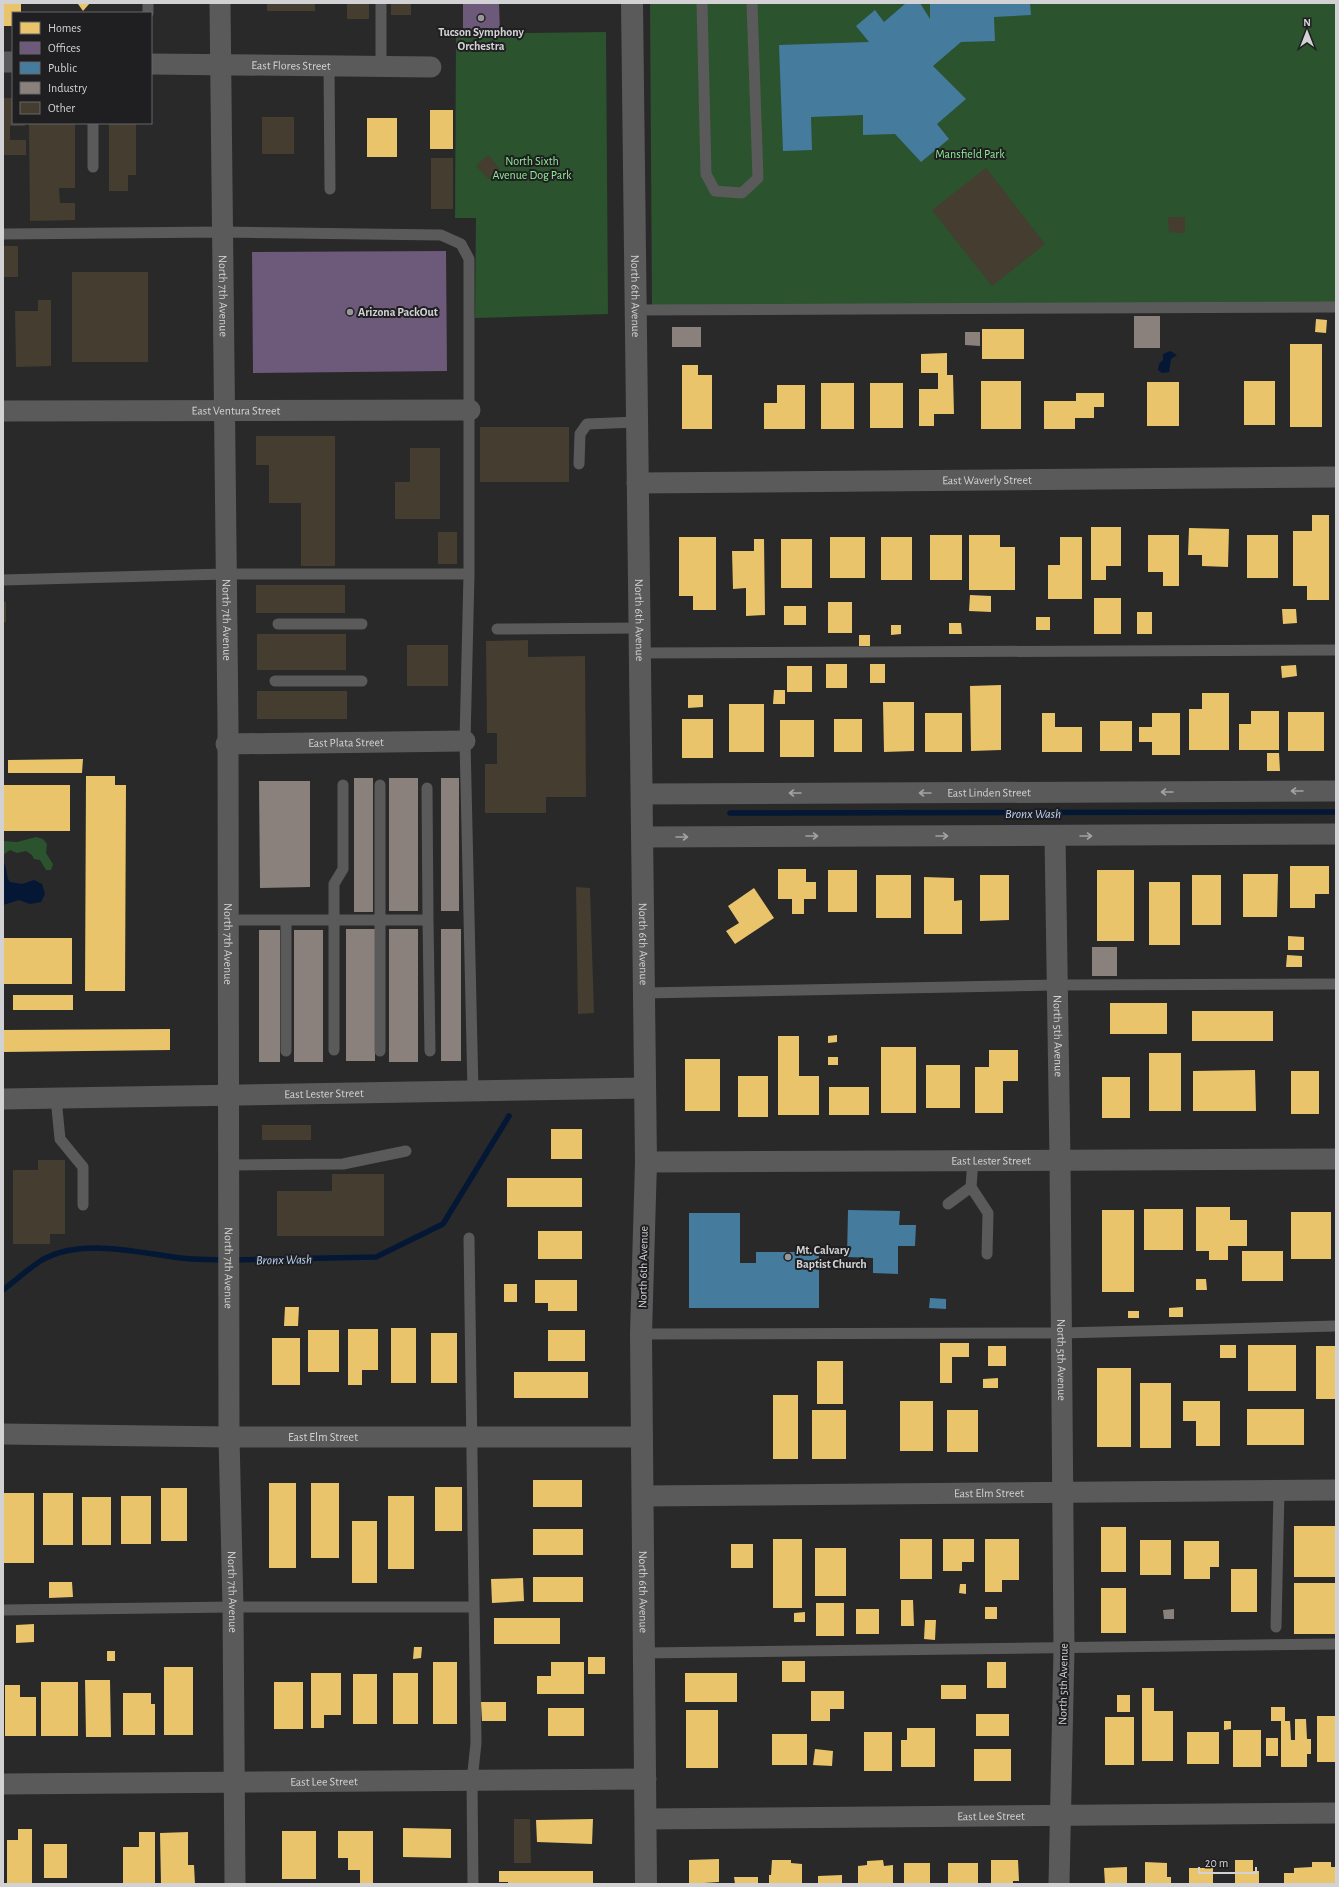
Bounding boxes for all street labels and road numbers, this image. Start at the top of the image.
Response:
street label: East Flores Street [251,59,331,72]
street label: North 7th Avenue [217,255,230,337]
street label: North 6th Avenue [629,255,642,337]
street label: East Ventura Street [192,404,281,417]
street label: East Waverly Street [942,474,1032,487]
street label: North 7th Avenue [220,579,233,661]
street label: North 6th Avenue [633,579,646,661]
street label: East Plata Street [308,736,384,749]
street label: East Linden Street [947,786,1031,799]
street label: North 7th Avenue [222,903,234,985]
street label: North 6th Avenue [637,903,650,985]
street label: North 5th Avenue [1051,995,1065,1077]
street label: East Lester Street [284,1087,364,1100]
street label: East Lester Street [951,1154,1031,1167]
street label: North 6th Avenue [636,1226,650,1308]
street label: North 7th Avenue [223,1227,235,1309]
street label: North 5th Avenue [1055,1319,1068,1401]
street label: East Elm Street [288,1431,358,1443]
street label: East Elm Street [954,1487,1024,1499]
street label: North 7th Avenue [226,1551,239,1633]
street label: North 6th Avenue [637,1551,650,1633]
street label: North 5th Avenue [1056,1643,1070,1725]
street label: East Lee Street [290,1775,358,1788]
street label: East Lee Street [957,1810,1025,1822]

